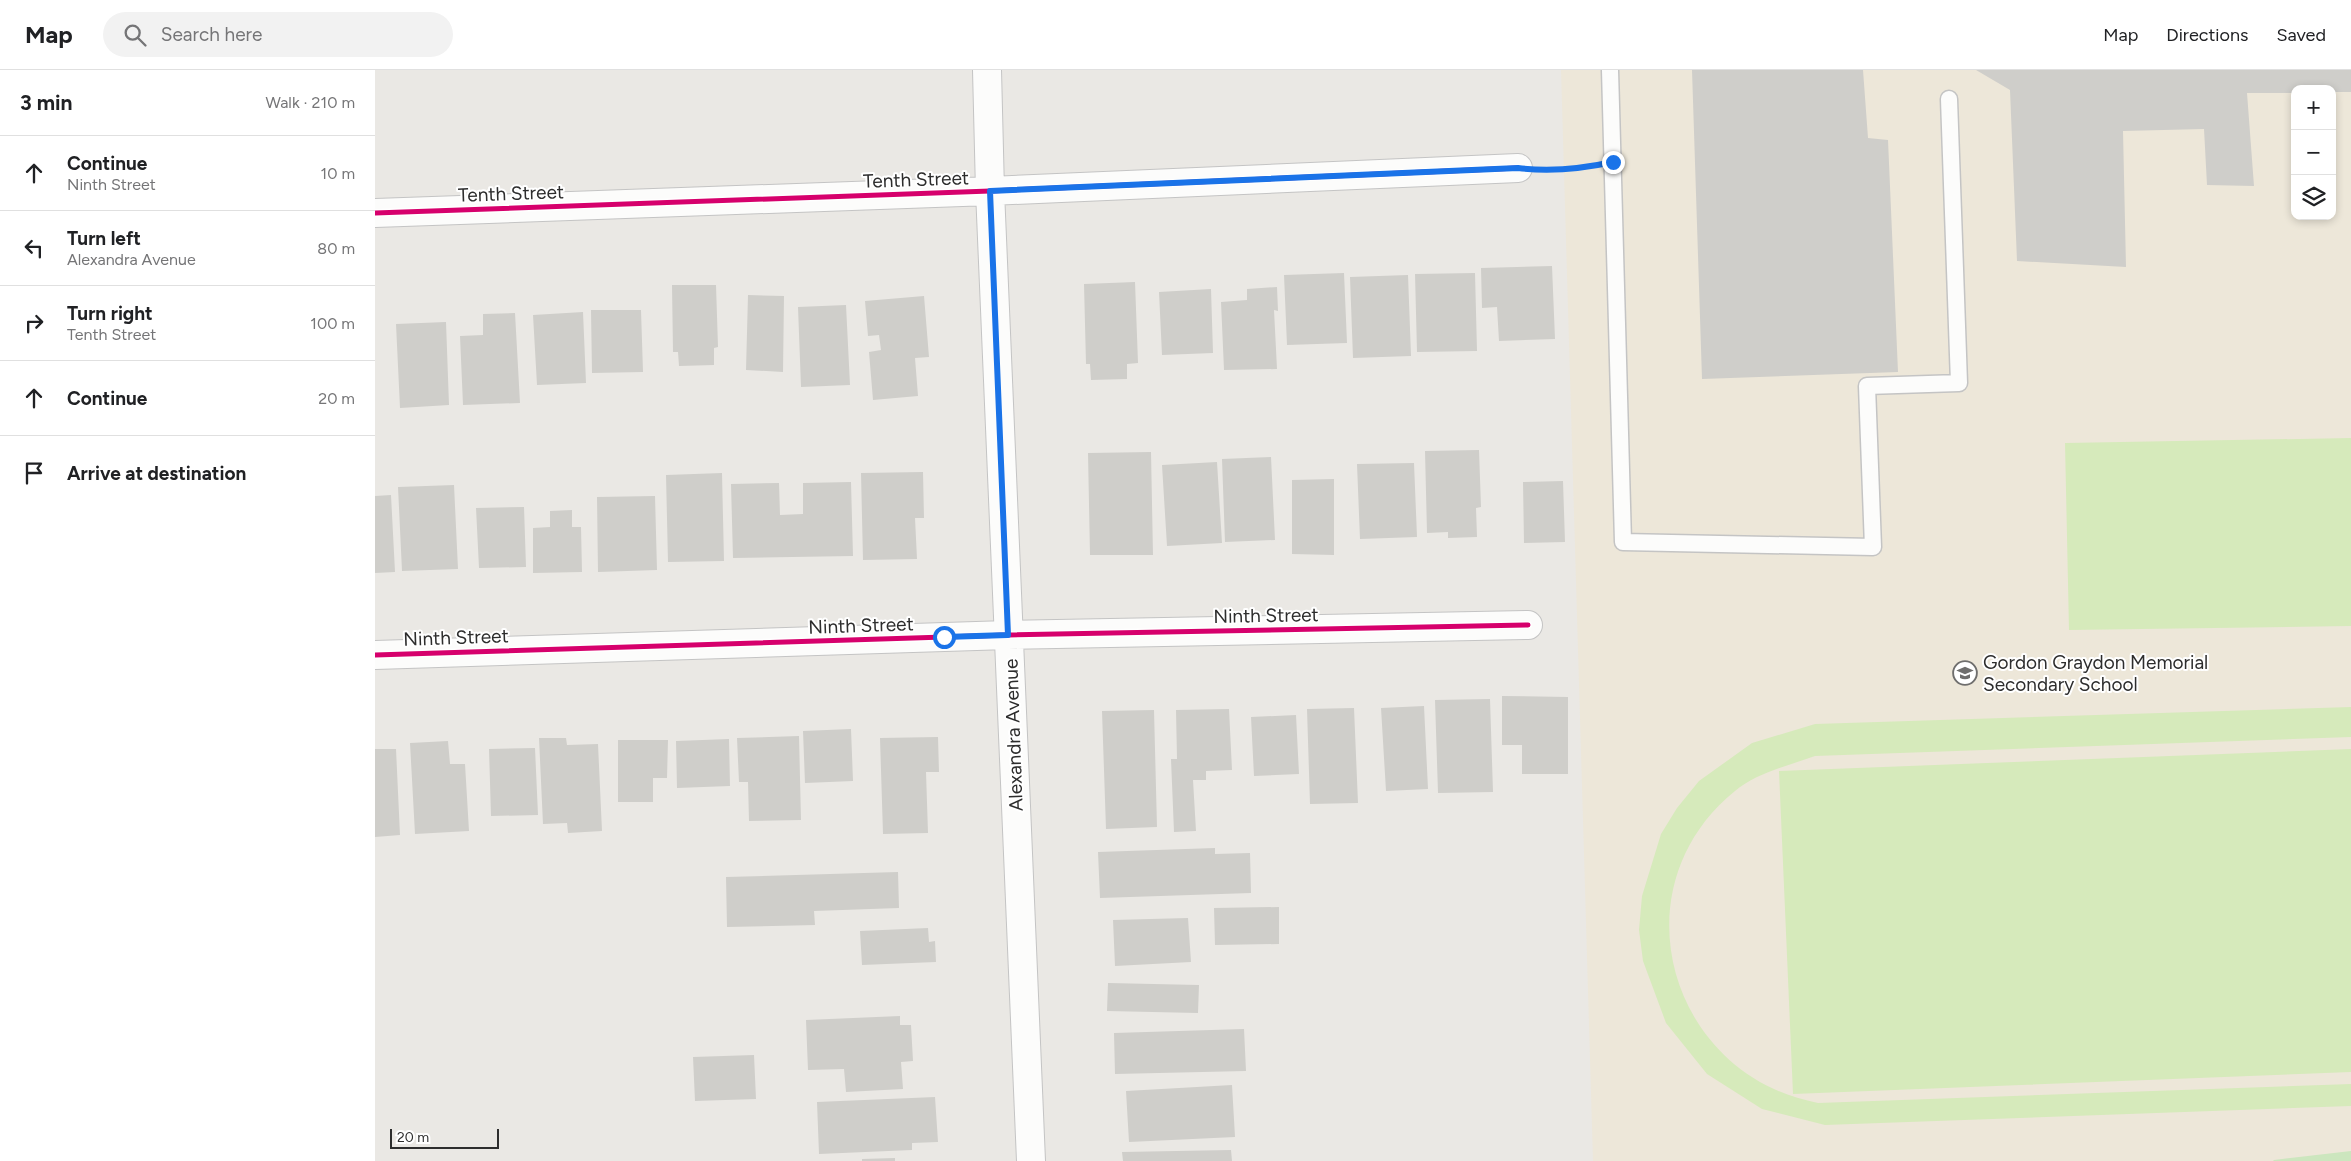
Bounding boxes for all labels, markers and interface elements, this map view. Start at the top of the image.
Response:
search box [103,12,453,57]
text: Map [25,20,73,49]
icon: search [121,21,149,49]
text: Search here [161,23,262,46]
text: Map [2103,24,2138,46]
text: Directions [2166,24,2248,46]
text: Saved [2276,24,2326,46]
map controls [2291,85,2336,220]
button: + [2291,85,2336,130]
text: 3 min [20,90,72,115]
text: Walk · 210 m [266,93,355,112]
button: − [2291,130,2336,175]
route end [1602,151,1625,174]
text: Continue [67,152,147,175]
icon: ahead [20,159,48,187]
text: 10 m [321,164,355,183]
street label: Tenth Street [863,166,969,193]
text: Ninth Street [67,175,156,194]
button: layers [2291,175,2336,220]
street label: Tenth Street [458,180,564,207]
text: Turn left [67,227,141,250]
icon: left [20,234,48,262]
text: 80 m [317,239,355,258]
text: Alexandra Avenue [67,250,196,269]
text: Turn right [67,302,153,325]
icon: right [20,309,48,337]
text: 100 m [310,314,355,333]
text: Tenth Street [67,325,156,344]
icon: ahead [20,384,48,412]
text: Continue [67,387,147,410]
text: 20 m [318,389,355,408]
icon: arrive [20,459,48,487]
text: Arrive at destination [67,462,246,485]
street label: Ninth Street [1213,603,1319,628]
street label: Ninth Street [808,612,914,639]
street label: Ninth Street [403,624,509,651]
route start [933,626,956,649]
place label: Gordon Graydon Memorial Secondary School [1983,651,2208,696]
street label: Alexandra Avenue [999,658,1028,812]
school or university icon: Gordon Graydon Memorial Secondary School [1952,660,1978,686]
scale bar [390,1126,499,1149]
text: 20 m [397,1129,429,1146]

